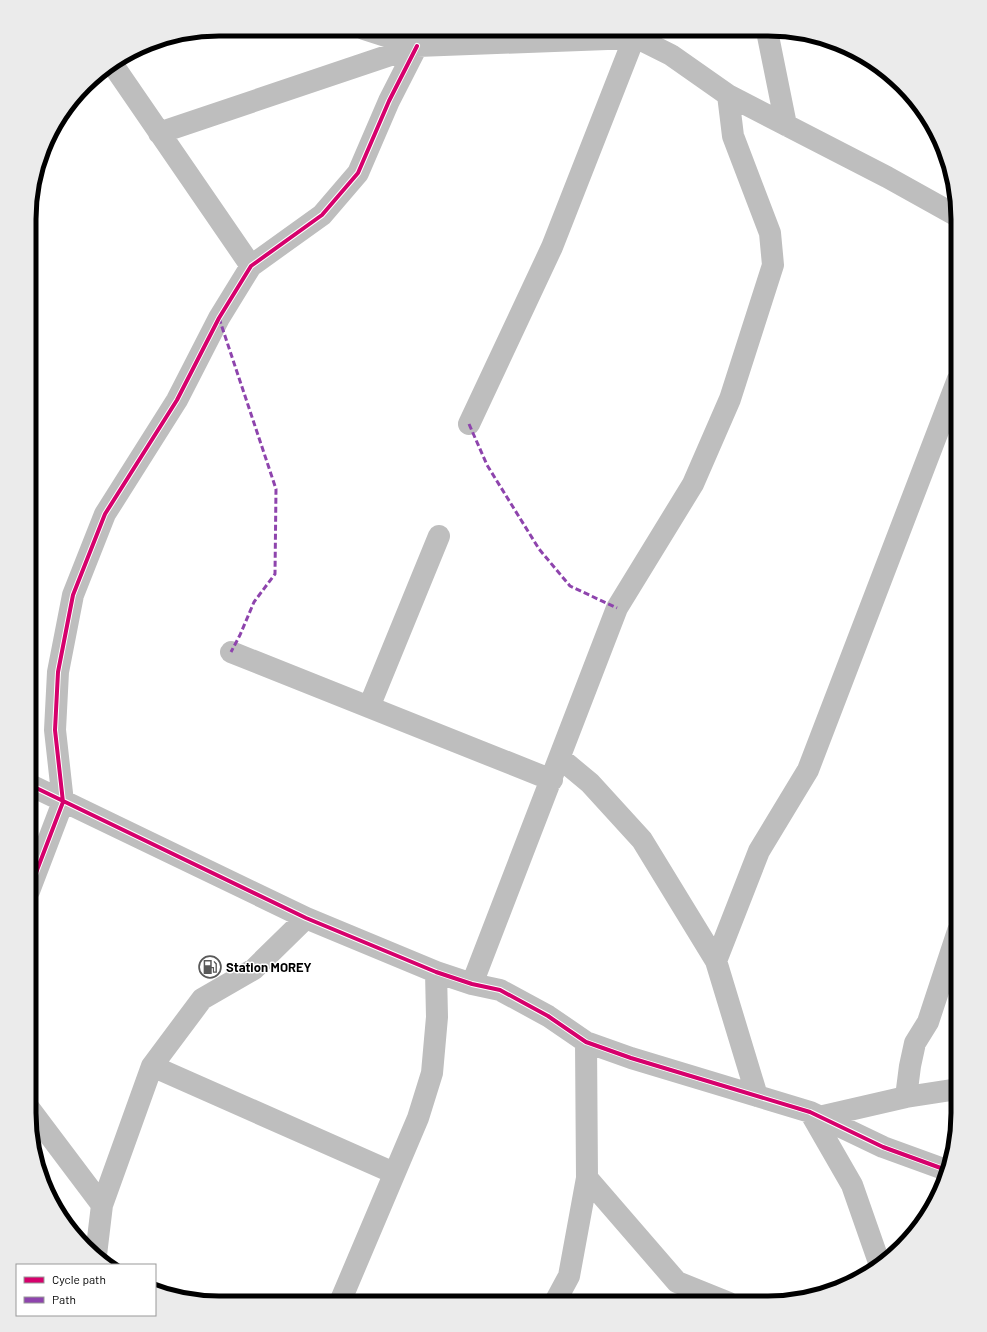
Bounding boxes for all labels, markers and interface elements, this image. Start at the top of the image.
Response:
fuel station icon: Station MOREY [197,954,223,980]
place label: Station MOREY [226,959,312,975]
legend [16,1264,156,1316]
text: Cycle path [52,1272,106,1286]
text: Path [52,1292,76,1306]

